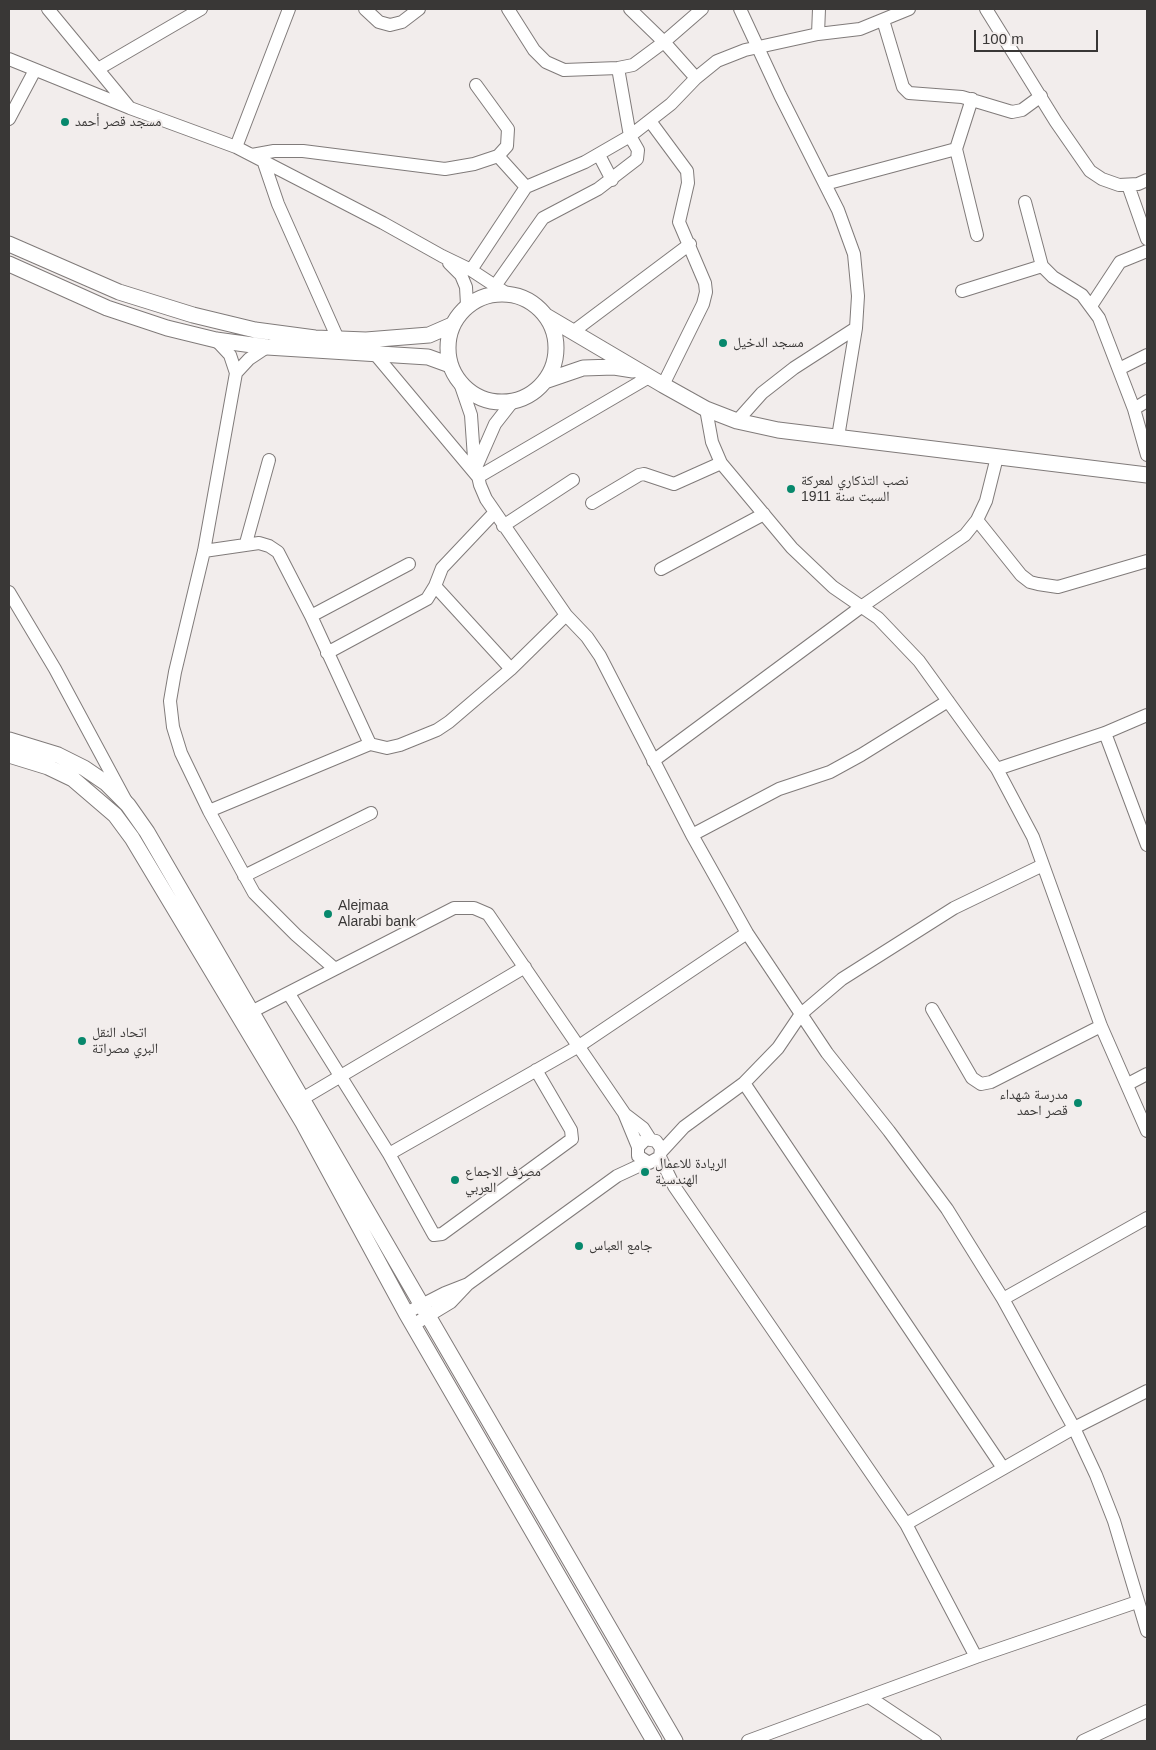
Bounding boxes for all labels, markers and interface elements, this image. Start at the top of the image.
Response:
scale bar [976,20,1100,52]
text: 100 m [982,30,1024,47]
place label: مسجد قصر أحمد [75,114,161,130]
marker: مسجد قصر أحمد [59,116,71,128]
place label: مسجد الدخيل [733,335,804,351]
marker: مسجد الدخيل [717,337,729,349]
place label: نصب التذكاري لمعركة السبت سنة 1911 [801,473,909,506]
marker: نصب التذكاري لمعركة السبت سنة 1911 [785,483,797,495]
place label: Alejmaa Alarabi bank [338,898,416,930]
marker: Alejmaa Alarabi bank [322,908,334,920]
place label: اتحاد النقل البري مصراتة [92,1025,158,1058]
marker: اتحاد النقل البري مصراتة [76,1035,88,1047]
place label: مدرسة شهداء قصر احمد [1000,1087,1068,1120]
marker: مدرسة شهداء قصر احمد [1072,1097,1084,1109]
place label: الريادة للاعمال الهندسية [655,1156,727,1188]
place label: مصرف الاجماع العربي [465,1164,541,1196]
marker: الريادة للاعمال الهندسية [639,1166,651,1178]
marker: مصرف الاجماع العربي [449,1174,461,1186]
place label: جامع العباس [589,1238,652,1254]
marker: جامع العباس [573,1240,585,1252]

